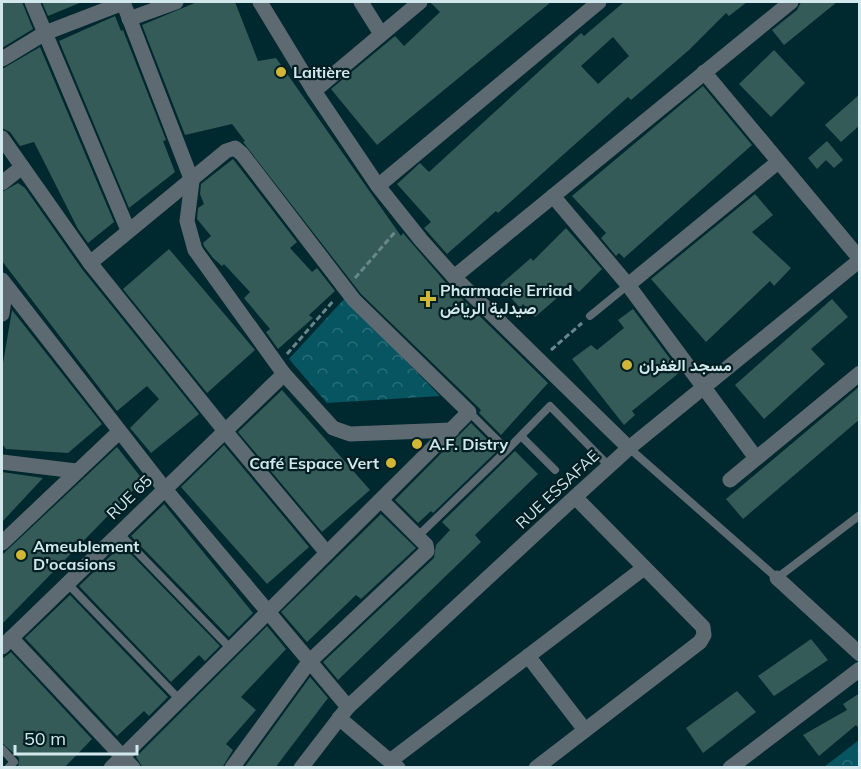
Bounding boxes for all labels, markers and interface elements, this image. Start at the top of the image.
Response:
place label: Laitière [293,62,350,82]
marker: Laitière [274,65,288,79]
place label: Pharmacie Erriad صيدلية الرياض [440,280,572,319]
marker: Pharmacie Erriad صيدلية الرياض [421,292,435,306]
place label: مسجد الغفران [639,355,732,376]
marker: مسجد الغفران [620,358,634,372]
place label: A.F. Distry [429,434,508,454]
marker: A.F. Distry [410,437,424,451]
street label: RUE ESSAFAE [511,445,603,533]
place label: Café Espace Vert [249,453,379,473]
marker: Café Espace Vert [384,456,398,470]
street label: RUE 65 [102,471,156,523]
place label: Ameublement D'ocasions [33,536,139,574]
marker: Ameublement D'ocasions [14,548,28,562]
scale bar [15,718,136,756]
text: 50 m [24,727,66,750]

